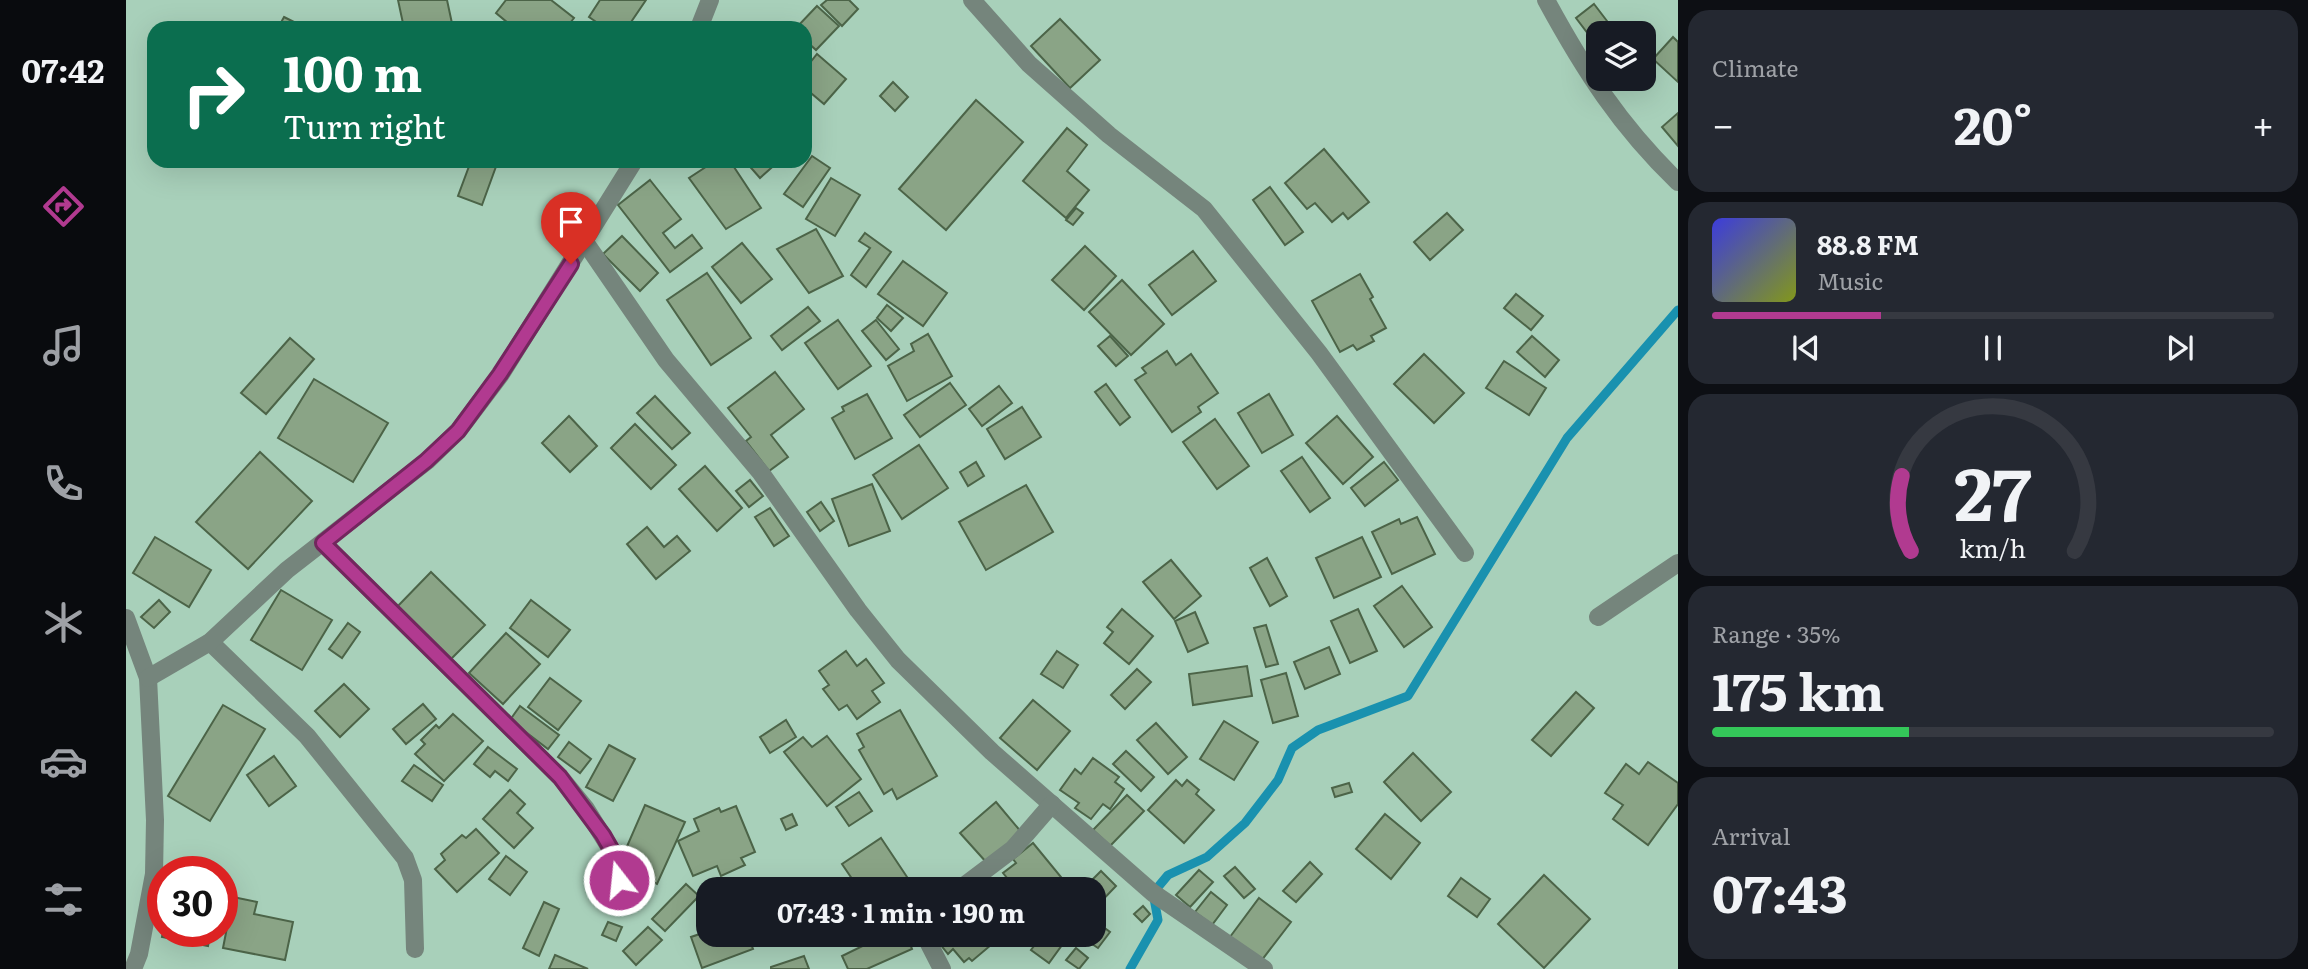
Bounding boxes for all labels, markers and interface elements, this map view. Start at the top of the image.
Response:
map controls [1586,21,1656,91]
button: layers [1586,21,1656,91]
text: 100 m [283,34,422,107]
text: 07:42 [22,45,104,93]
icon: right [168,49,259,140]
text: Climate [1712,50,1798,84]
text: 20° [1954,84,2032,161]
text: − [1712,94,1734,151]
text: + [2252,94,2274,151]
text: Turn right [283,101,445,149]
icon: directions [39,182,88,231]
pin [541,192,601,264]
icon: arrive [552,203,590,241]
text: 88.8 FM [1817,224,1919,263]
text: Music [1817,263,1883,297]
icon: music [39,321,88,370]
icon: previous [1787,329,1825,367]
icon: pause [1974,329,2012,367]
icon: next [2161,329,2199,367]
text: 27 [1954,435,2032,543]
icon: phone [39,459,88,508]
text: km/h [1960,528,2026,565]
icon: climate [39,598,88,647]
text: Range · 35% [1712,616,1841,650]
text: 175 km [1712,650,1885,727]
icon: car [39,737,88,786]
text: Arrival [1712,818,1791,852]
position arrow [582,843,656,917]
text: 07:43 [1712,852,1848,929]
speed limit sign: 30 [147,856,238,947]
icon: filters [39,875,88,924]
text: 07:43 · 1 min · 190 m [777,892,1025,931]

